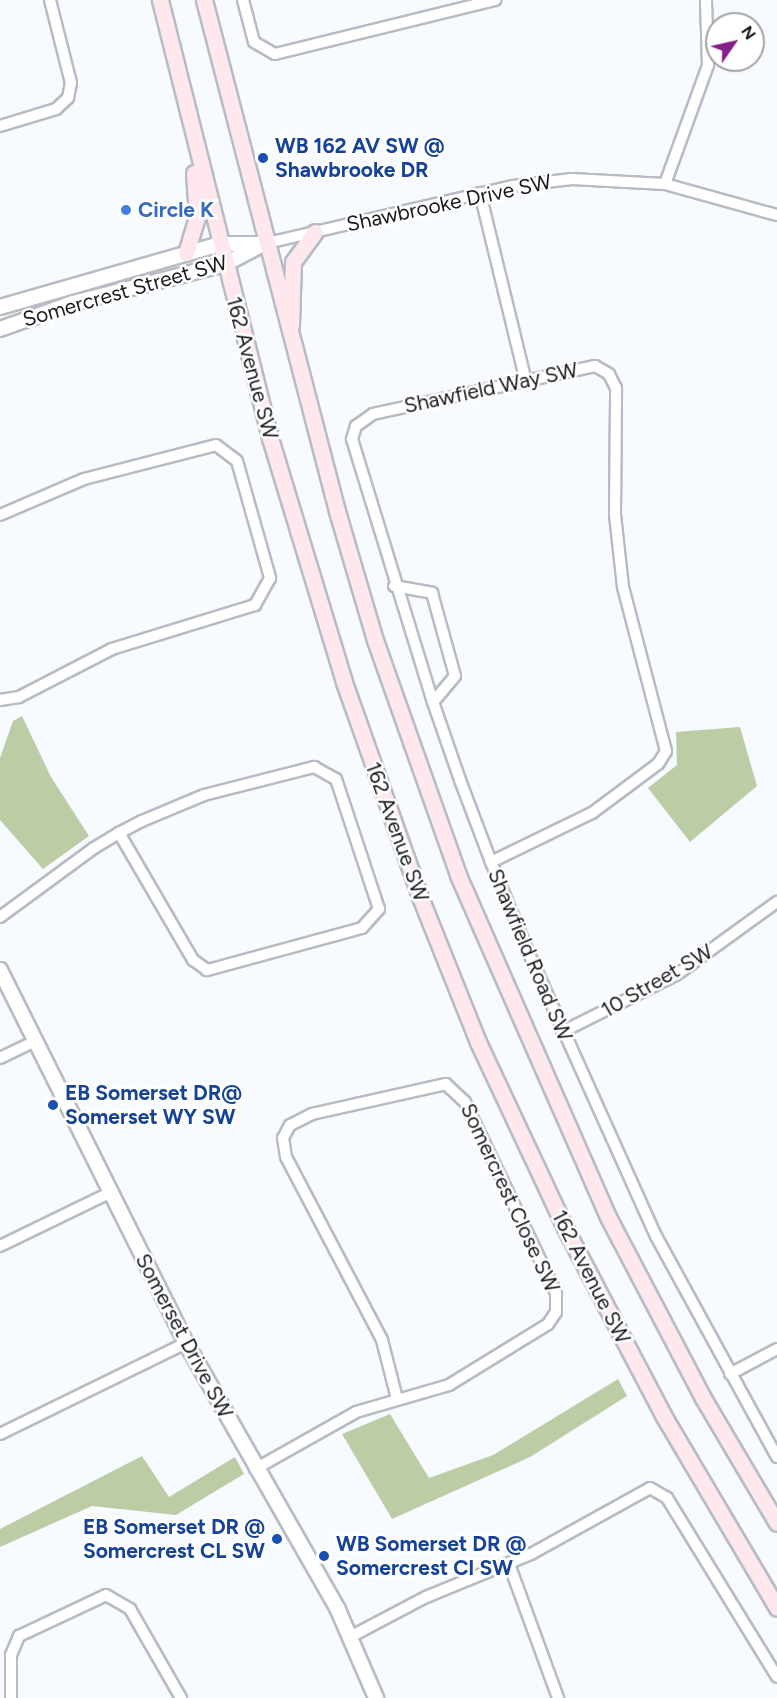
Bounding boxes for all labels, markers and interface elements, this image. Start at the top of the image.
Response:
north arrow [705,12,765,72]
text: N [737,22,760,43]
place label: WB 162 AV SW @ Shawbrooke DR [275,133,445,183]
marker: WB 162 AV SW @ Shawbrooke DR [256,151,270,165]
street label: Shawbrooke Drive SW [344,169,554,237]
place label: Circle K [138,197,214,223]
marker: Circle K [119,203,133,217]
street label: Somercrest Street SW [20,250,230,332]
street label: 162 Avenue SW [221,294,283,442]
street label: Shawfield Way SW [402,357,580,419]
street label: 162 Avenue SW [360,759,434,905]
street label: Shawfield Road SW [482,865,578,1045]
street label: 10 Street SW [597,939,717,1023]
place label: EB Somerset DR@ Somerset WY SW [65,1080,242,1130]
marker: EB Somerset DR@ Somerset WY SW [46,1098,60,1112]
street label: Somercrest Close SW [455,1099,565,1297]
street label: 162 Avenue SW [546,1206,636,1348]
street label: Somerset Drive SW [130,1249,238,1423]
place label: EB Somerset DR @ Somercrest CL SW [83,1514,265,1564]
place label: WB Somerset DR @ Somercrest CI SW [336,1531,526,1581]
marker: EB Somerset DR @ Somercrest CL SW [270,1532,284,1546]
marker: WB Somerset DR @ Somercrest CI SW [317,1549,331,1563]

